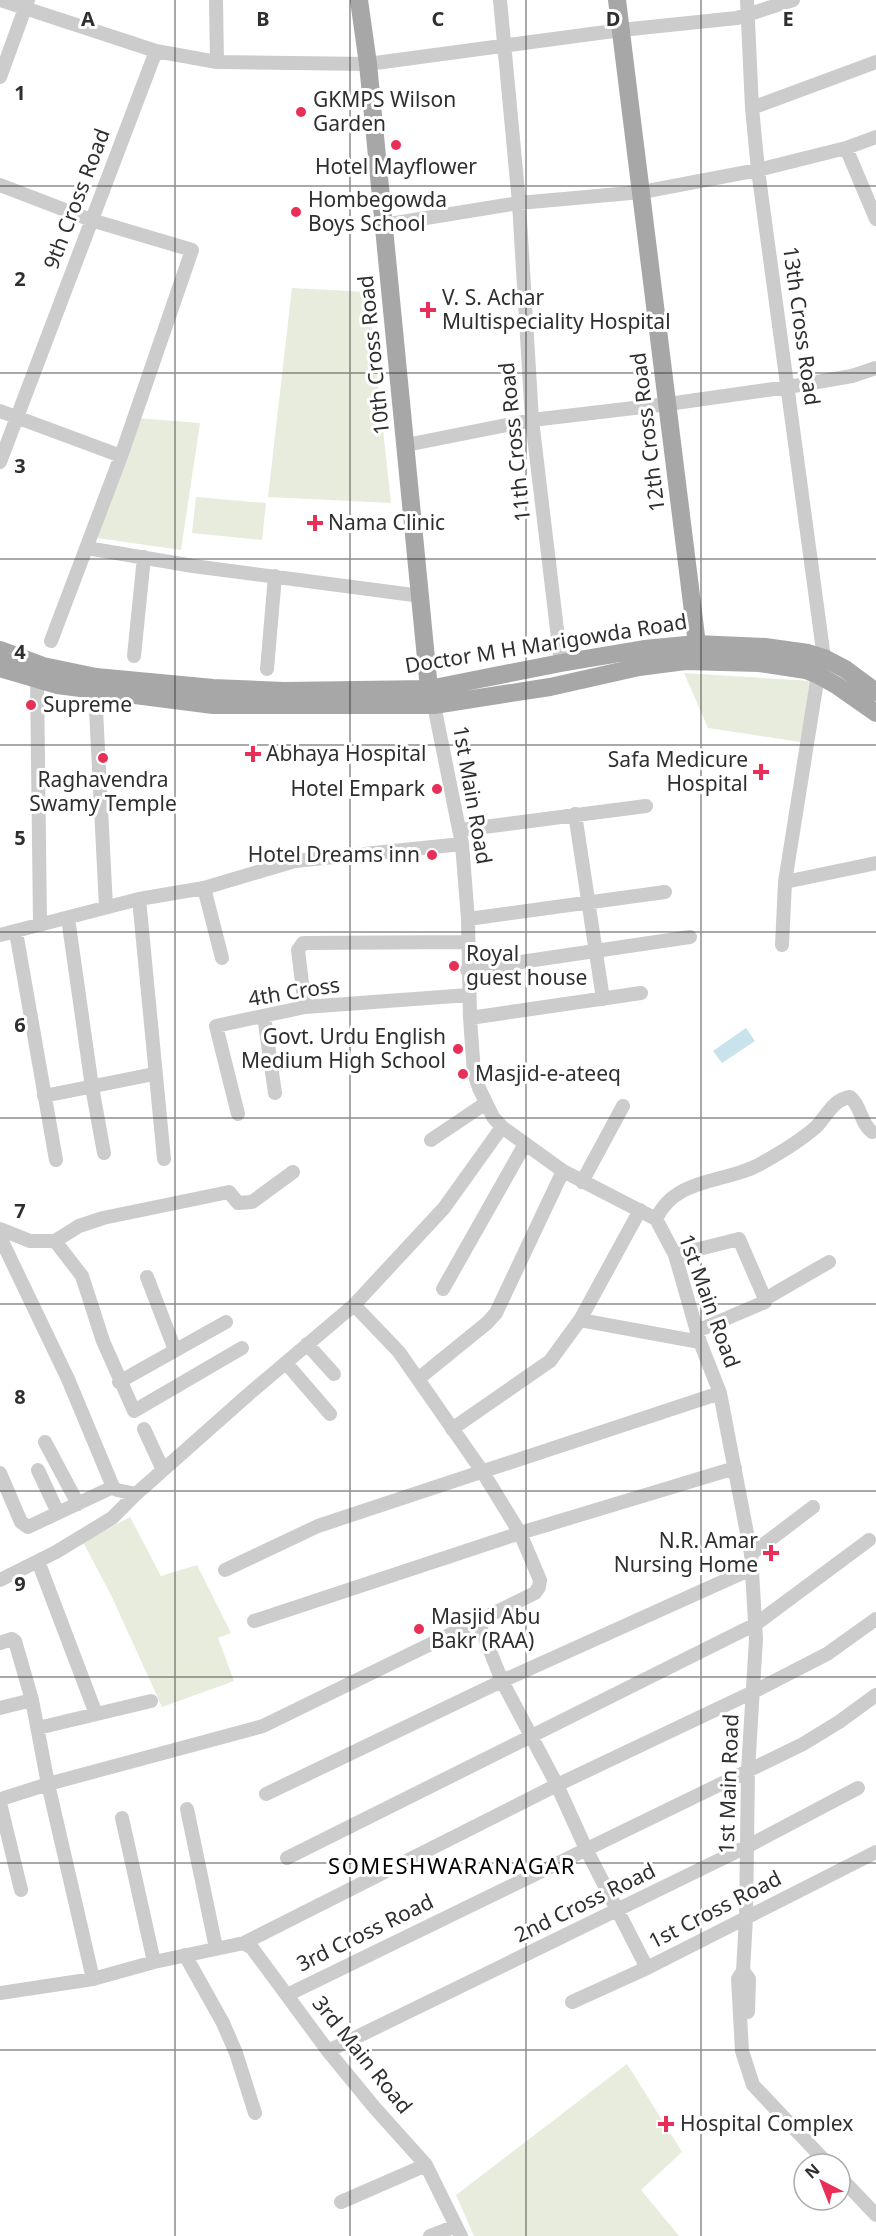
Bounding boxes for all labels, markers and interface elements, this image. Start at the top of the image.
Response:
text: A [81,5,95,32]
text: B [256,5,270,32]
text: C [432,5,445,32]
text: D [606,5,620,32]
text: E [782,5,794,32]
text: 1 [14,79,26,106]
place label: GKMPS Wilson Garden [313,85,456,137]
marker: GKMPS Wilson Garden [294,105,308,119]
street label: 9th Cross Road [36,124,116,273]
marker: Hotel Mayflower [389,138,403,152]
place label: Hotel Mayflower [315,152,477,180]
place label: Hombegowda Boys School [308,185,447,237]
marker: Hombegowda Boys School [289,205,303,219]
street label: 13th Cross Road [777,245,827,407]
text: 2 [14,265,26,292]
street label: 10th Cross Road [351,274,395,436]
place label: V. S. Achar Multispeciality Hospital [442,283,671,335]
marker: V. S. Achar Multispeciality Hospital [419,301,437,319]
street label: 12th Cross Road [623,351,671,513]
street label: 11th Cross Road [492,361,536,523]
text: 3 [14,452,26,479]
place label: Nama Clinic [328,508,445,536]
marker: Nama Clinic [306,514,324,532]
street label: Doctor M H Marigowda Road [403,607,689,679]
text: 4 [14,638,26,665]
place label: Supreme [43,690,132,718]
marker: Supreme [24,698,38,712]
street label: 1st Main Road [447,723,499,866]
place label: Abhaya Hospital [266,739,426,767]
marker: Abhaya Hospital [244,745,262,763]
place label: Safa Medicure Hospital [608,745,748,797]
marker: Raghavendra Swamy Temple [96,751,110,765]
marker: Safa Medicure Hospital [752,763,770,781]
place label: Raghavendra Swamy Temple [29,765,177,817]
place label: Hotel Empark [291,774,426,802]
marker: Hotel Empark [430,782,444,796]
text: 5 [14,824,26,851]
place label: Hotel Dreams inn [248,840,420,868]
marker: Hotel Dreams inn [425,848,439,862]
place label: Royal guest house [466,939,587,991]
marker: Royal guest house [447,959,461,973]
street label: 4th Cross [246,970,342,1012]
text: 6 [14,1011,26,1038]
place label: Govt. Urdu English Medium High School [241,1022,446,1074]
marker: Govt. Urdu English Medium High School [451,1042,465,1056]
place label: Masjid-e-ateeq [475,1059,621,1087]
marker: Masjid-e-ateeq [456,1067,470,1081]
text: 7 [14,1197,26,1224]
street label: 1st Main Road [673,1230,747,1371]
text: 8 [14,1383,26,1410]
place label: N.R. Amar Nursing Home [614,1526,758,1578]
marker: N.R. Amar Nursing Home [762,1544,780,1562]
text: 9 [14,1570,26,1597]
place label: Masjid Abu Bakr (RAA) [431,1602,540,1654]
marker: Masjid Abu Bakr (RAA) [412,1622,426,1636]
street label: 1st Main Road [712,1713,744,1855]
district label: SOMESHWARANAGAR [328,1850,576,1880]
street label: 2nd Cross Road [509,1856,660,1948]
street label: 1st Cross Road [643,1864,786,1955]
street label: 3rd Cross Road [291,1887,438,1977]
street label: 3rd Main Road [307,1990,419,2119]
place label: Hospital Complex [680,2109,853,2137]
marker: Hospital Complex [657,2115,675,2133]
north arrow [792,2152,852,2212]
text: N [800,2158,824,2183]

